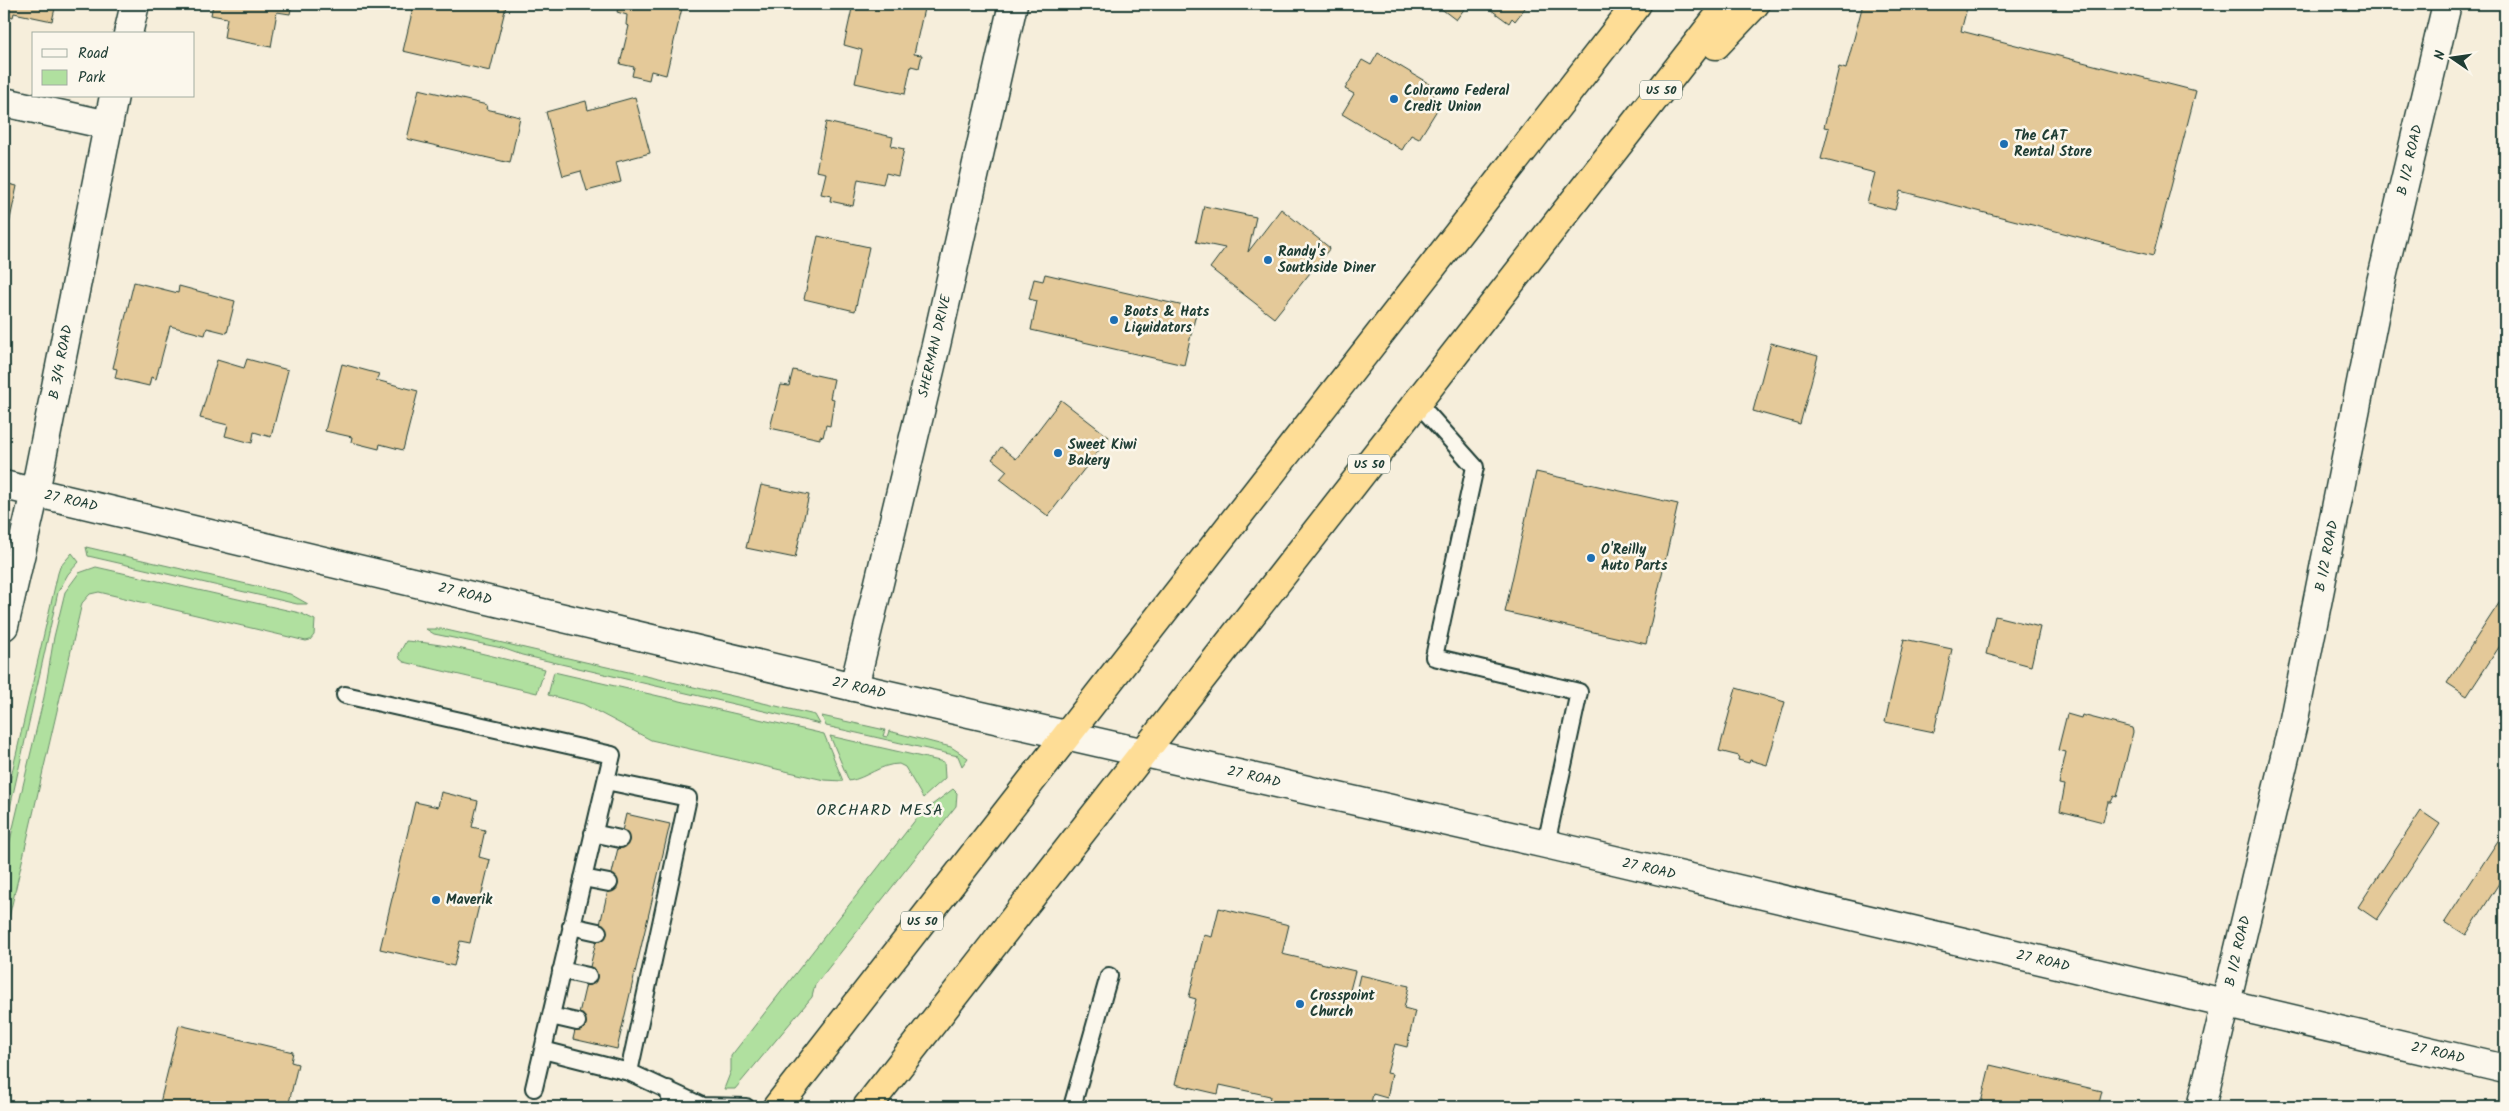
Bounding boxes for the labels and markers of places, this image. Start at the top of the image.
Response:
place label: Coloramo Federal Credit Union [1404,80,1510,118]
marker: Coloramo Federal Credit Union [1388,93,1400,105]
place label: The CAT Rental Store [2014,125,2092,163]
marker: The CAT Rental Store [1998,138,2010,150]
place label: Randy's Southside Diner [1278,241,1377,279]
marker: Randy's Southside Diner [1262,254,1274,266]
place label: Boots & Hats Liquidators [1124,301,1210,339]
marker: Boots & Hats Liquidators [1108,314,1120,326]
place label: Sweet Kiwi Bakery [1068,434,1137,472]
marker: Sweet Kiwi Bakery [1052,447,1064,459]
place label: O'Reilly Auto Parts [1601,539,1668,577]
marker: O'Reilly Auto Parts [1585,552,1597,564]
place label: Maverik [446,889,493,911]
marker: Maverik [430,894,442,906]
place label: Crosspoint Church [1310,985,1375,1023]
marker: Crosspoint Church [1294,998,1306,1010]

